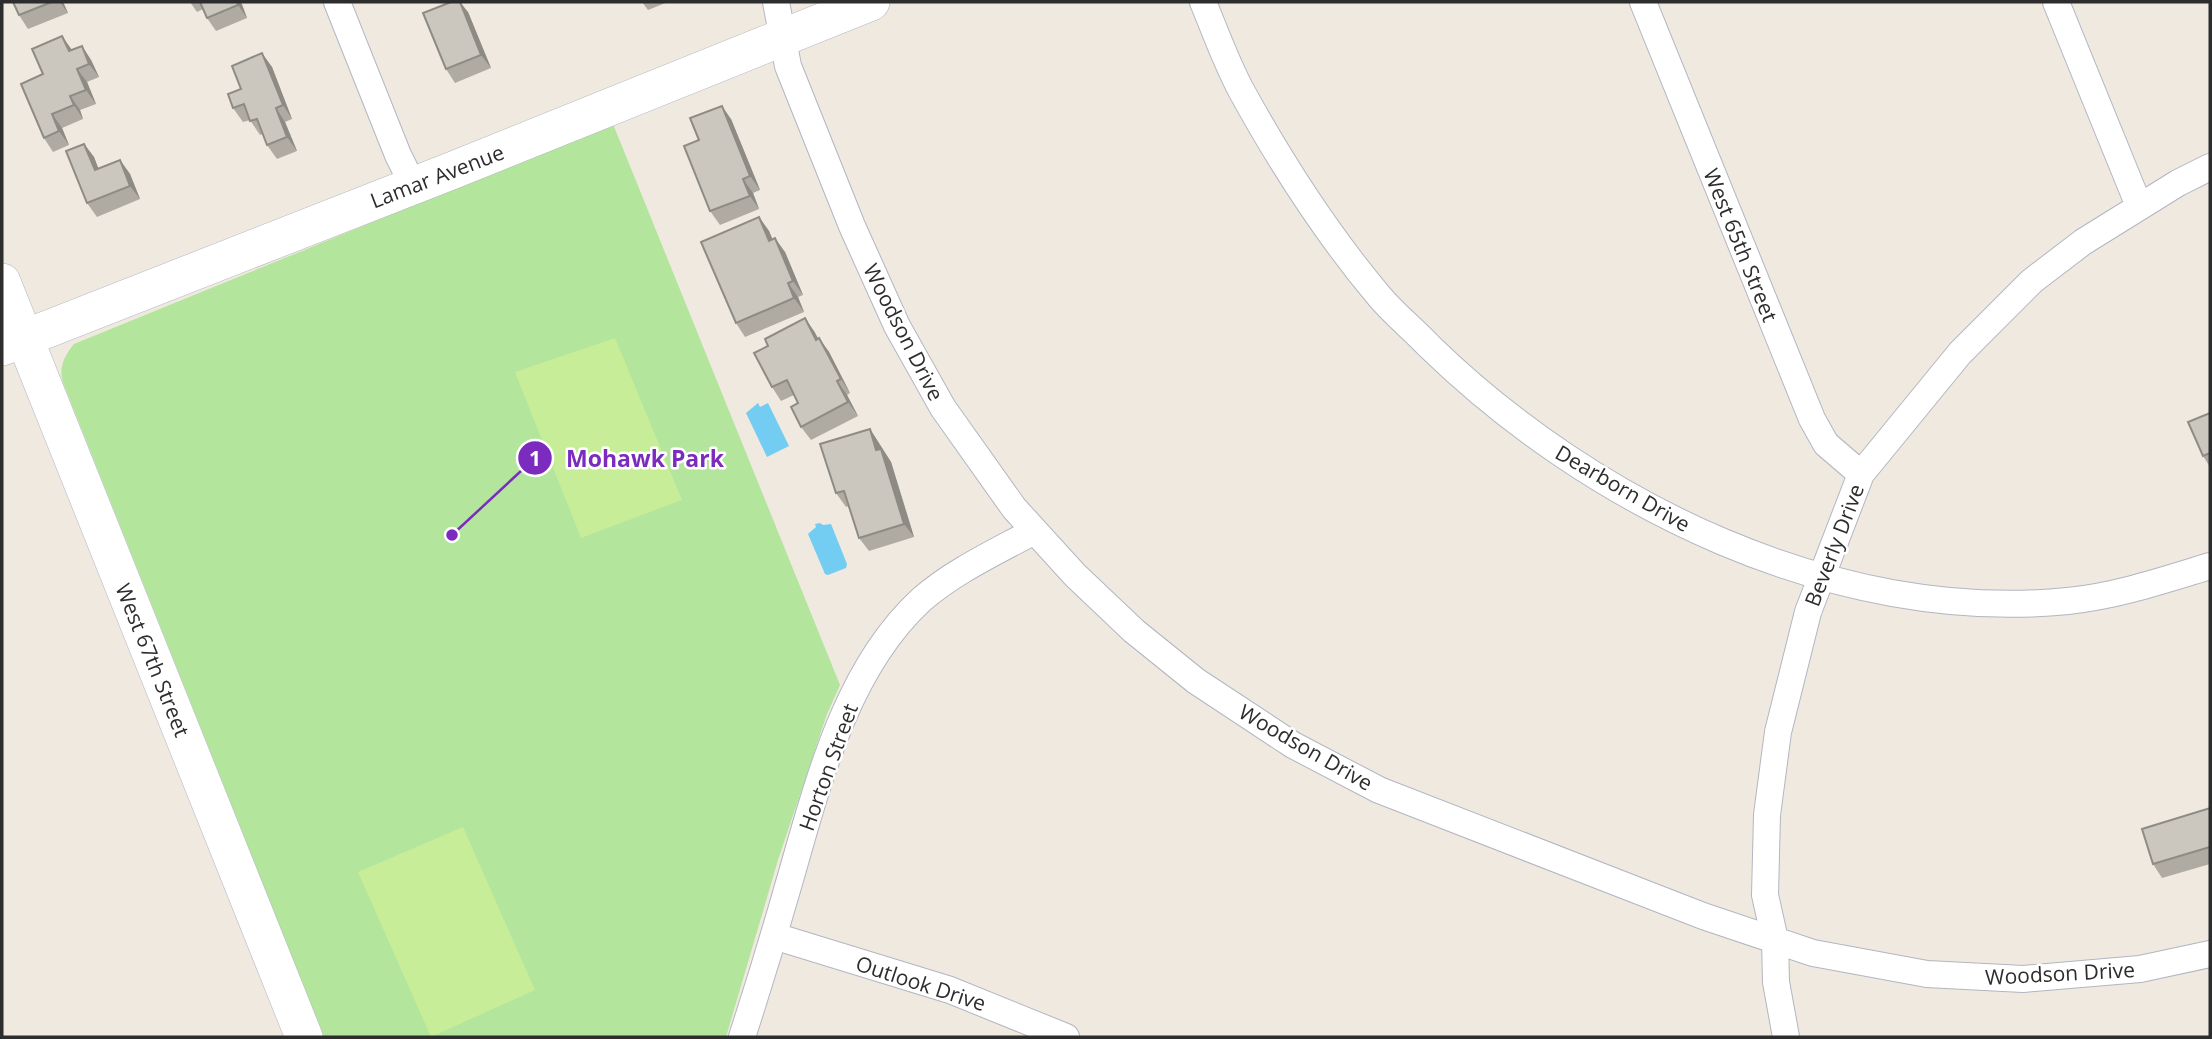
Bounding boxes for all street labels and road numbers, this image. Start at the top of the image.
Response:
street label: Lamar Avenue [366,138,508,214]
street label: West 65th Street [1698,164,1784,326]
street label: Woodson Drive [858,259,950,405]
street label: Dearborn Drive [1551,438,1695,538]
street label: Beverly Drive [1798,480,1870,610]
street label: West 67th Street [110,579,196,741]
street label: Woodson Drive [1234,697,1378,797]
street label: Horton Street [792,699,864,835]
street label: Outlook Drive [852,949,990,1017]
street label: Woodson Drive [1984,955,2136,991]

